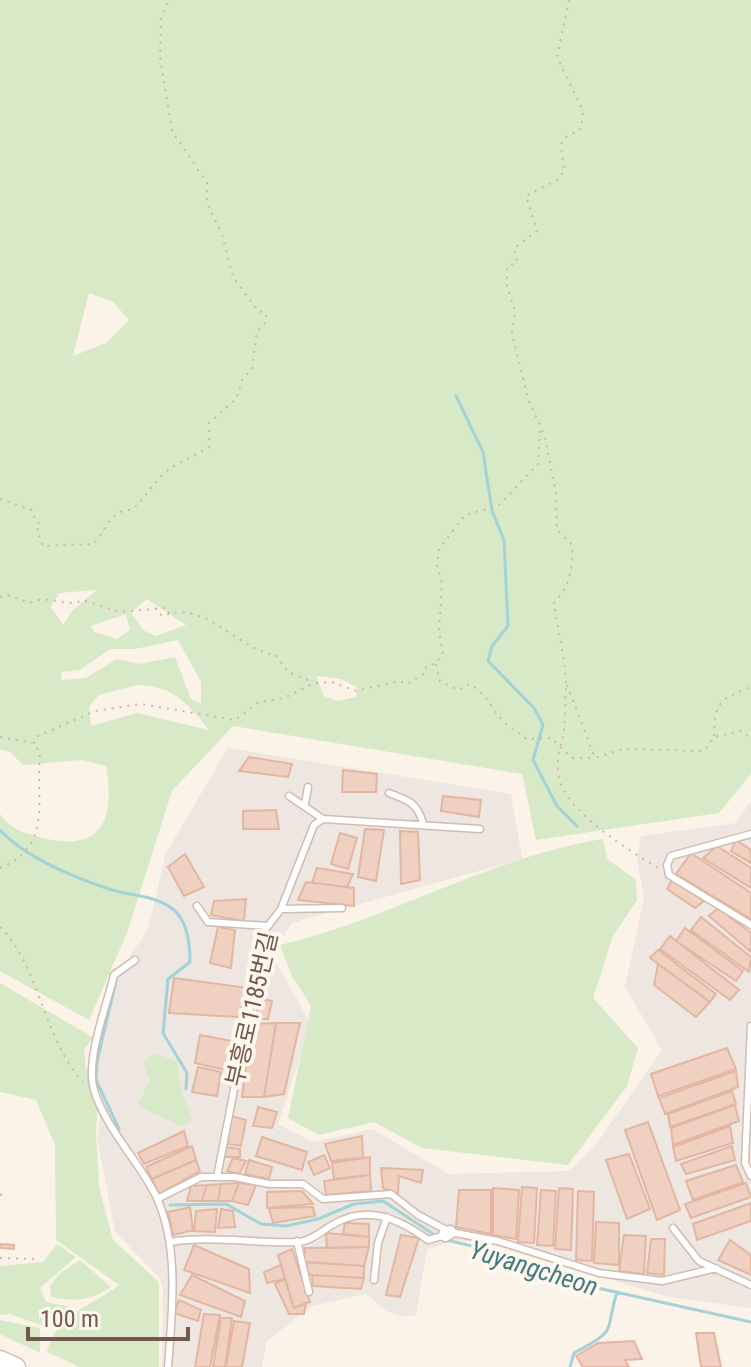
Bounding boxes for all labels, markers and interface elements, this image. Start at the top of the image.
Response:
street label: 부흥로1185번길 [221,929,283,1089]
water label: Yuyangcheon [466,1234,602,1302]
scale bar [28,1291,188,1341]
text: 100 m [40,1305,99,1333]

